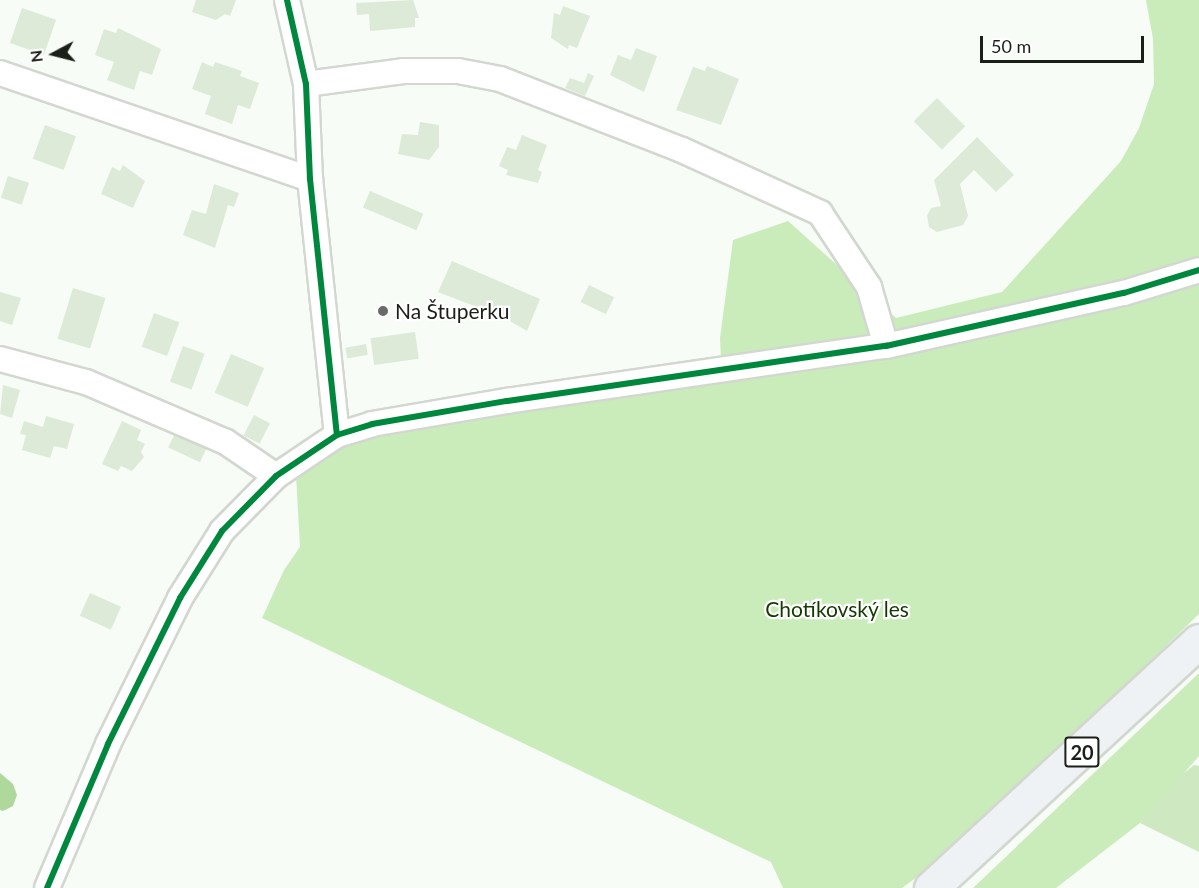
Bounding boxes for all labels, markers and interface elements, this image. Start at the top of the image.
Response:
north arrow [24,24,84,84]
scale bar [983,24,1146,62]
text: 50 m [991,35,1031,57]
text: N [25,49,46,64]
place label: Na Štuperku [395,298,510,324]
marker: Na Štuperku [376,304,390,318]
park label: Chotíkovský les [765,596,909,622]
road number: 20 [1064,735,1100,769]

